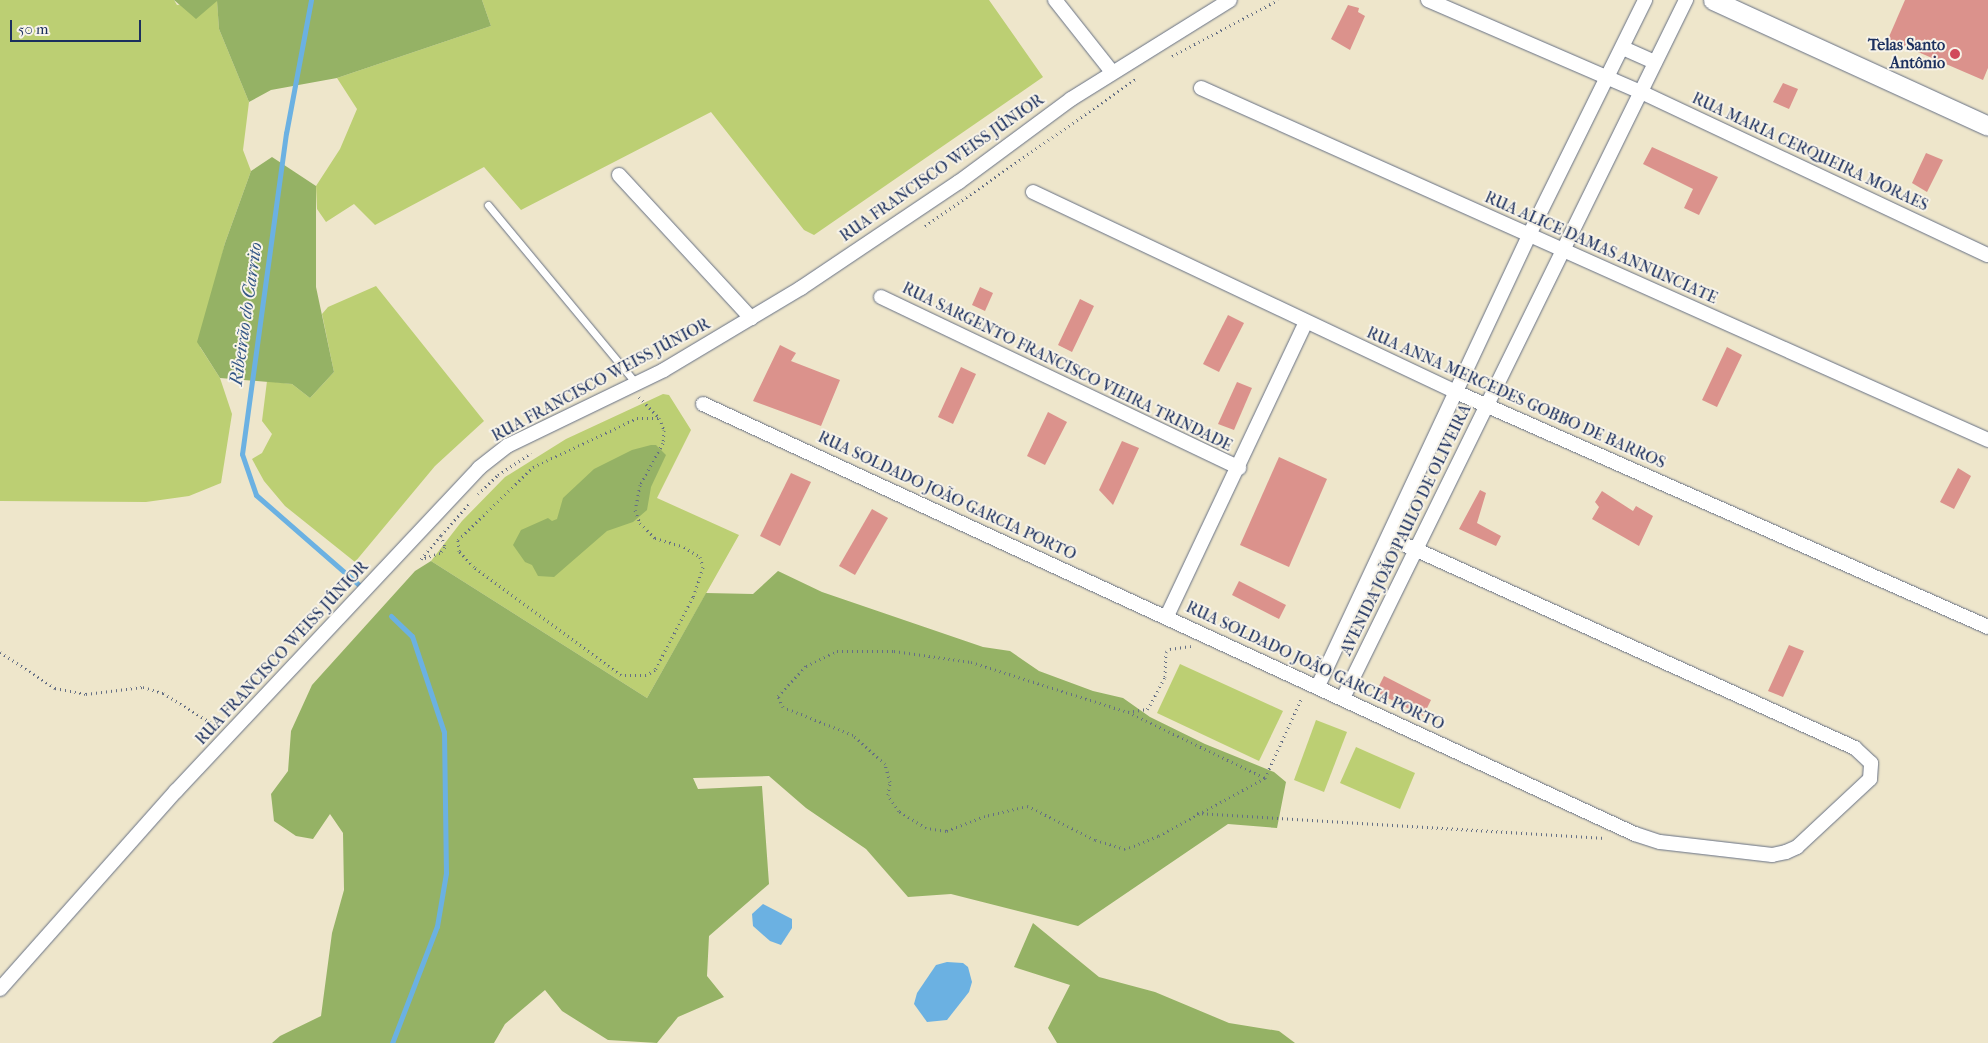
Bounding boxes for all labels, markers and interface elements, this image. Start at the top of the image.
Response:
scale bar [12,10,144,42]
text: 50 m [18,20,48,38]
place label: Telas Santo Antônio [1868,35,1945,73]
marker: Telas Santo Antônio [1949,48,1961,60]
street label: RUA MARIA CERQUEIRA MORAES [1689,89,1931,215]
street label: RUA FRANCISCO WEISS JÚNIOR [836,90,1048,246]
street label: RUA ALICE DAMAS ANNUNCIATE [1482,188,1720,308]
water label: Ribeirão do Carrito [226,241,268,387]
street label: RUA SARGENTO FRANCISCO VIEIRA TRINDADE [899,278,1235,456]
street label: RUA FRANCISCO WEISS JÚNIOR [489,314,713,446]
street label: RUA ANNA MERCEDES GOBBO DE BARROS [1364,323,1668,473]
street label: AVENIDA JOÃO PAULO DE OLIVEIRA [1337,401,1475,659]
street label: RUA SOLDADO JOÃO GARCIA PORTO [815,428,1079,564]
street label: RUA FRANCISCO WEISS JÚNIOR [192,557,372,749]
street label: RUA SOLDADO JOÃO GARCIA PORTO [1183,598,1447,734]

